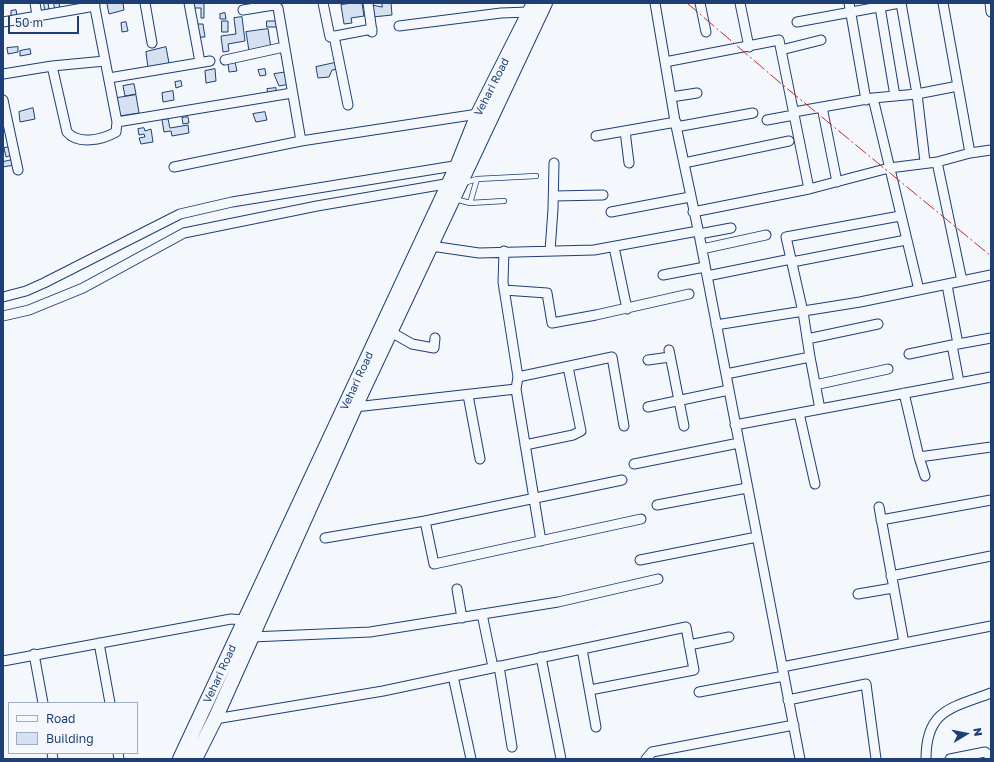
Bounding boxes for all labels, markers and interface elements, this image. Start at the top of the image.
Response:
scale bar [10,8,81,34]
text: 50 m [15,15,43,30]
street label: Vehari Road [472,56,512,118]
street label: Vehari Road [338,350,376,412]
street label: Vehari Road [201,643,239,705]
legend [8,702,138,754]
text: Road [46,711,75,726]
north arrow [946,714,986,754]
text: N [971,727,985,737]
text: Building [46,731,94,746]

